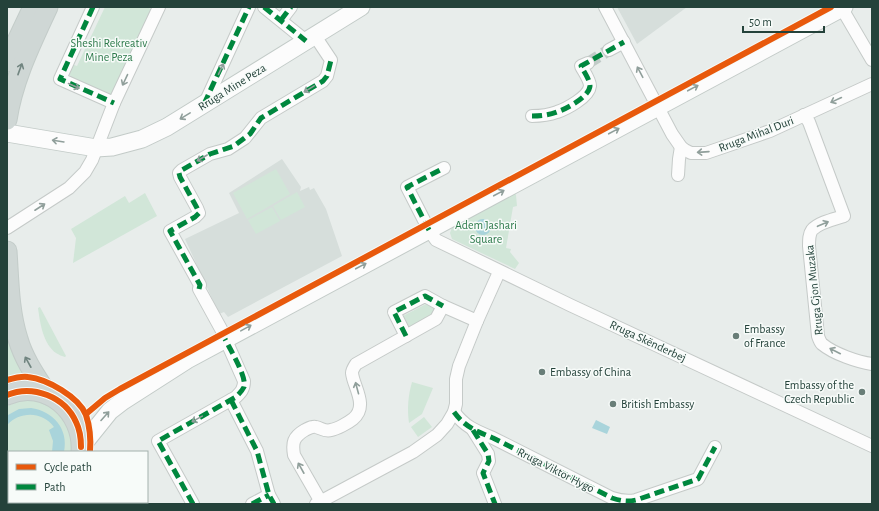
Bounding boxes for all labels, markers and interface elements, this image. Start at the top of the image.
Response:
scale bar [743,8,824,34]
text: 50 m [749,16,772,28]
park label: Sheshi Rekreativ Mine Peza [71,37,147,63]
street label: Rruga Mine Peza [196,61,268,113]
one-way arrow [17,63,24,76]
one-way arrow [218,63,225,75]
one-way arrow [636,66,643,78]
one-way arrow [121,74,128,86]
one-way arrow [68,82,80,90]
one-way arrow [687,84,699,91]
one-way arrow [304,85,315,93]
one-way arrow [831,97,843,104]
one-way arrow [179,113,191,121]
street label: Rruga Mihal Duri [717,114,795,154]
one-way arrow [607,126,619,134]
one-way arrow [52,137,65,145]
one-way arrow [697,149,710,156]
one-way arrow [196,155,208,163]
one-way arrow [493,188,505,196]
one-way arrow [34,203,45,211]
park label: Adem Jashari Square [455,219,517,245]
one-way arrow [817,220,829,227]
street label: Rruga Gjon Muzaka [803,244,826,336]
one-way arrow [355,262,367,269]
street label: Rruga Skënderbej [608,318,688,365]
one-way arrow [240,323,252,331]
place label: Embassy of France [744,323,786,349]
marker: Embassy of France [731,331,741,341]
one-way arrow [830,347,842,354]
one-way arrow [24,356,31,368]
place label: Embassy of China [550,366,632,379]
marker: Embassy of China [537,367,547,377]
place label: Embassy of the Czech Republic [784,379,854,405]
one-way arrow [353,382,360,395]
marker: Embassy of the Czech Republic [857,387,867,397]
place label: British Embassy [621,398,694,411]
marker: British Embassy [608,399,618,409]
one-way arrow [101,411,110,421]
one-way arrow [191,415,203,423]
street label: Rruga Viktor Hygo [515,445,596,495]
legend [8,451,148,503]
text: Cycle path [44,461,92,474]
one-way arrow [297,462,305,474]
text: Path [44,481,66,493]

